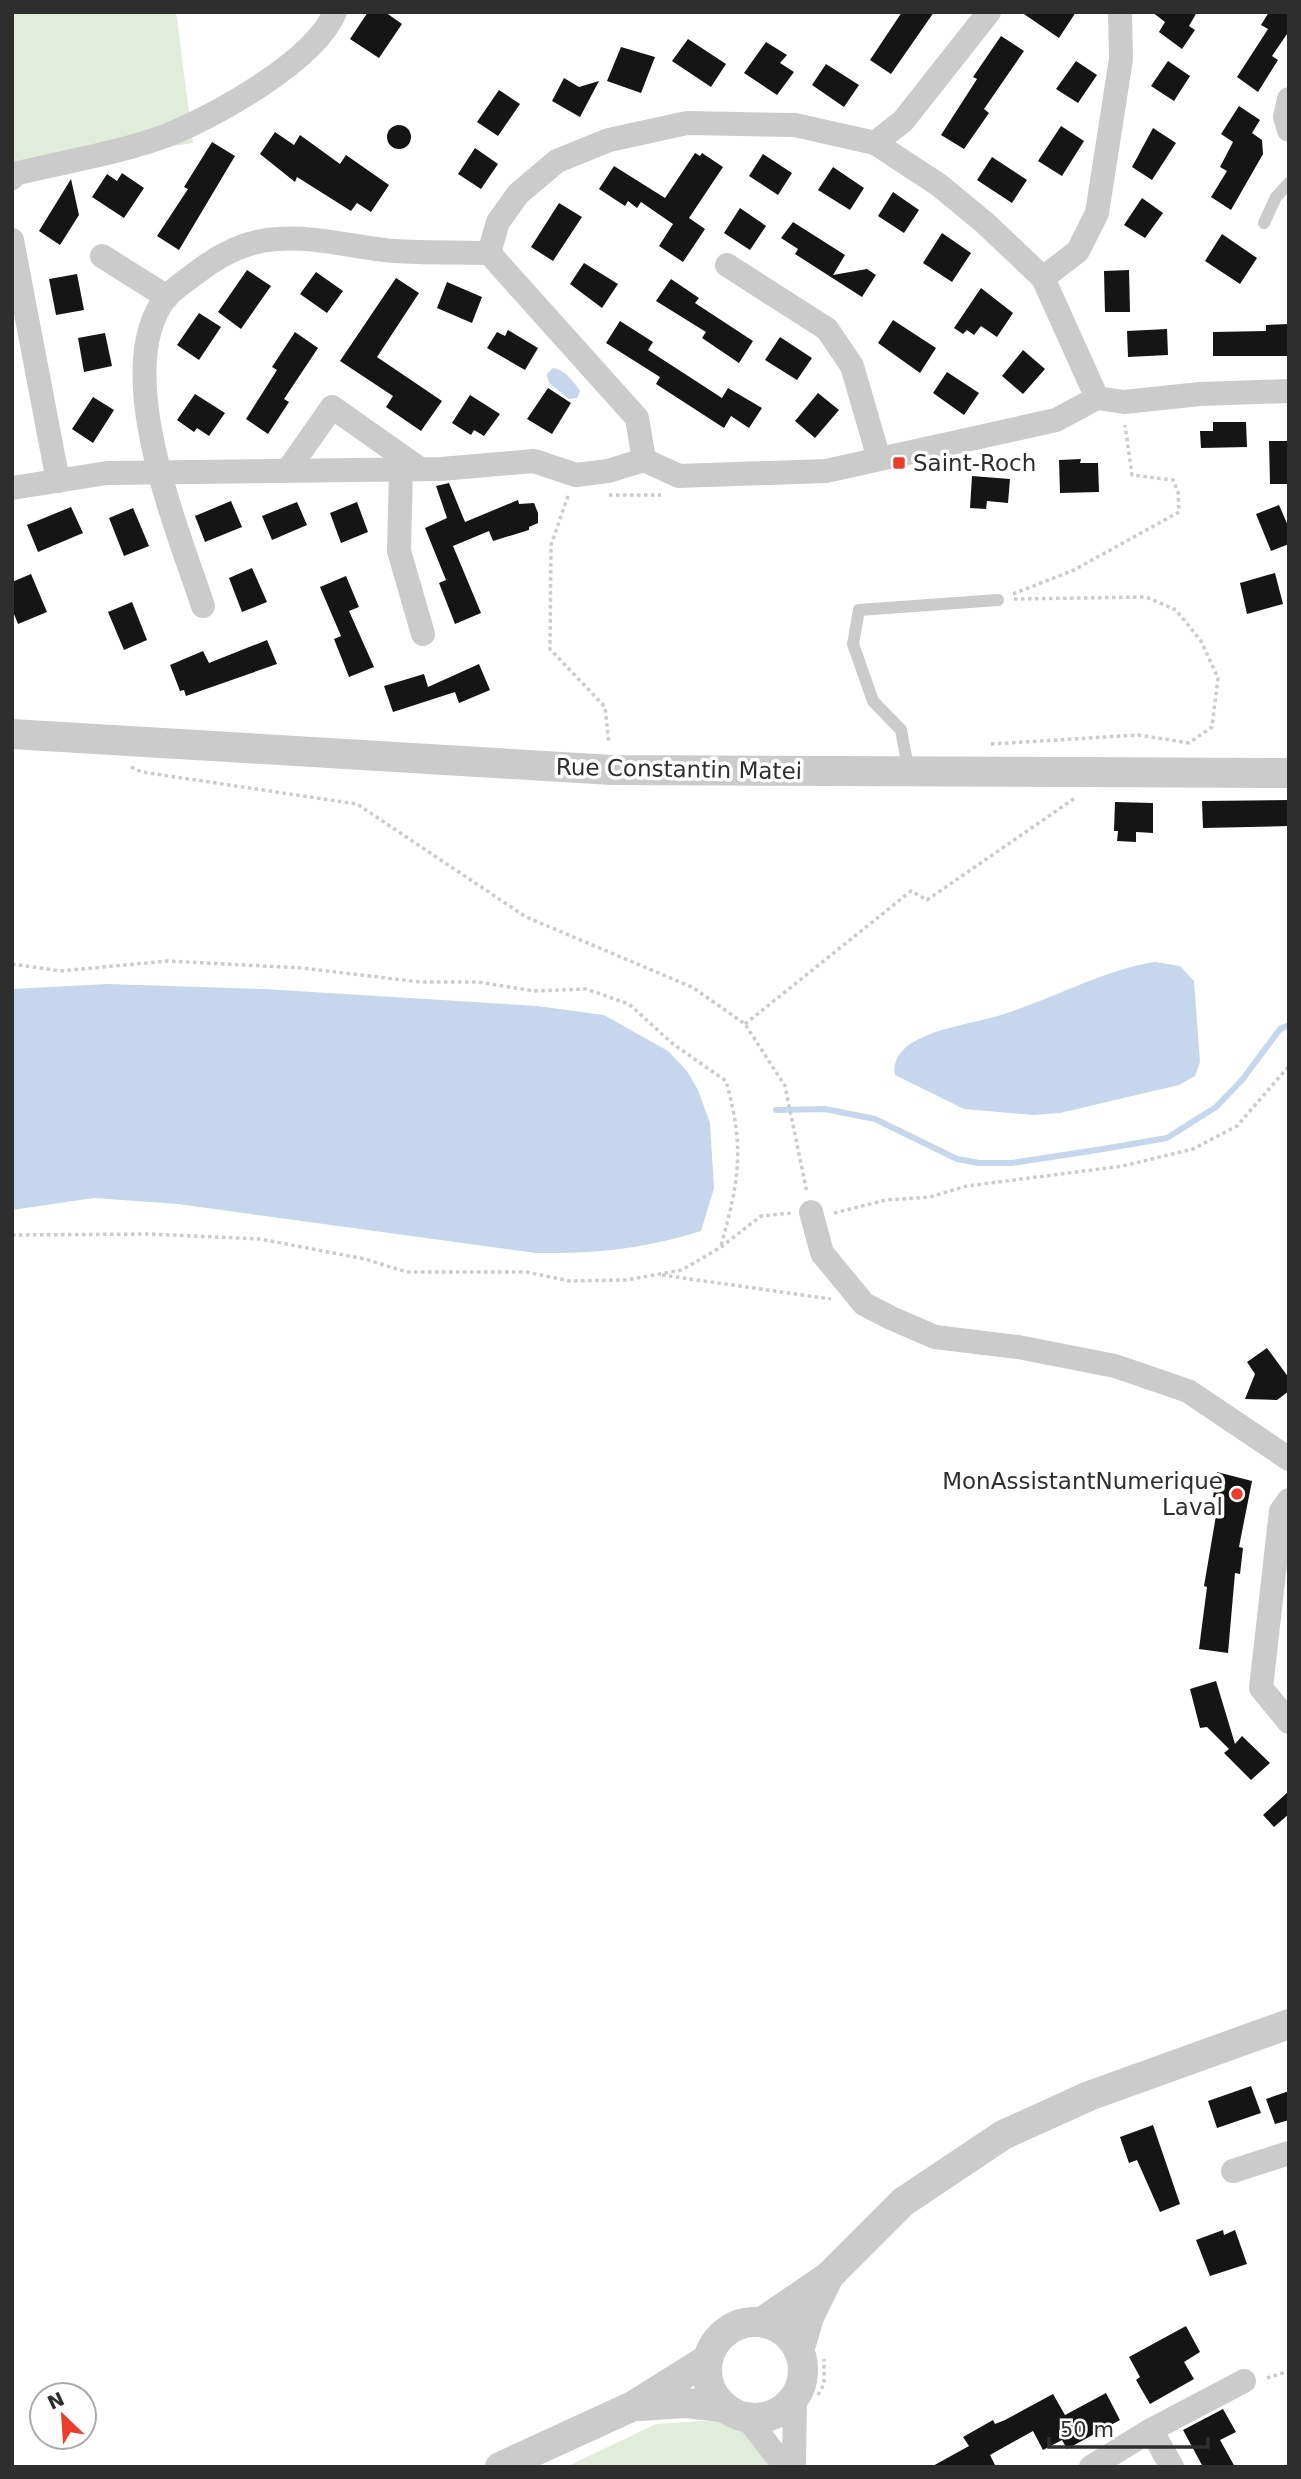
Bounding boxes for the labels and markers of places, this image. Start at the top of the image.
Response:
place label: Saint-Roch [913,450,1036,476]
marker: Saint-Roch [891,455,907,471]
place label: MonAssistantNumerique Laval [942,1468,1223,1520]
marker: MonAssistantNumerique Laval [1229,1486,1245,1502]

